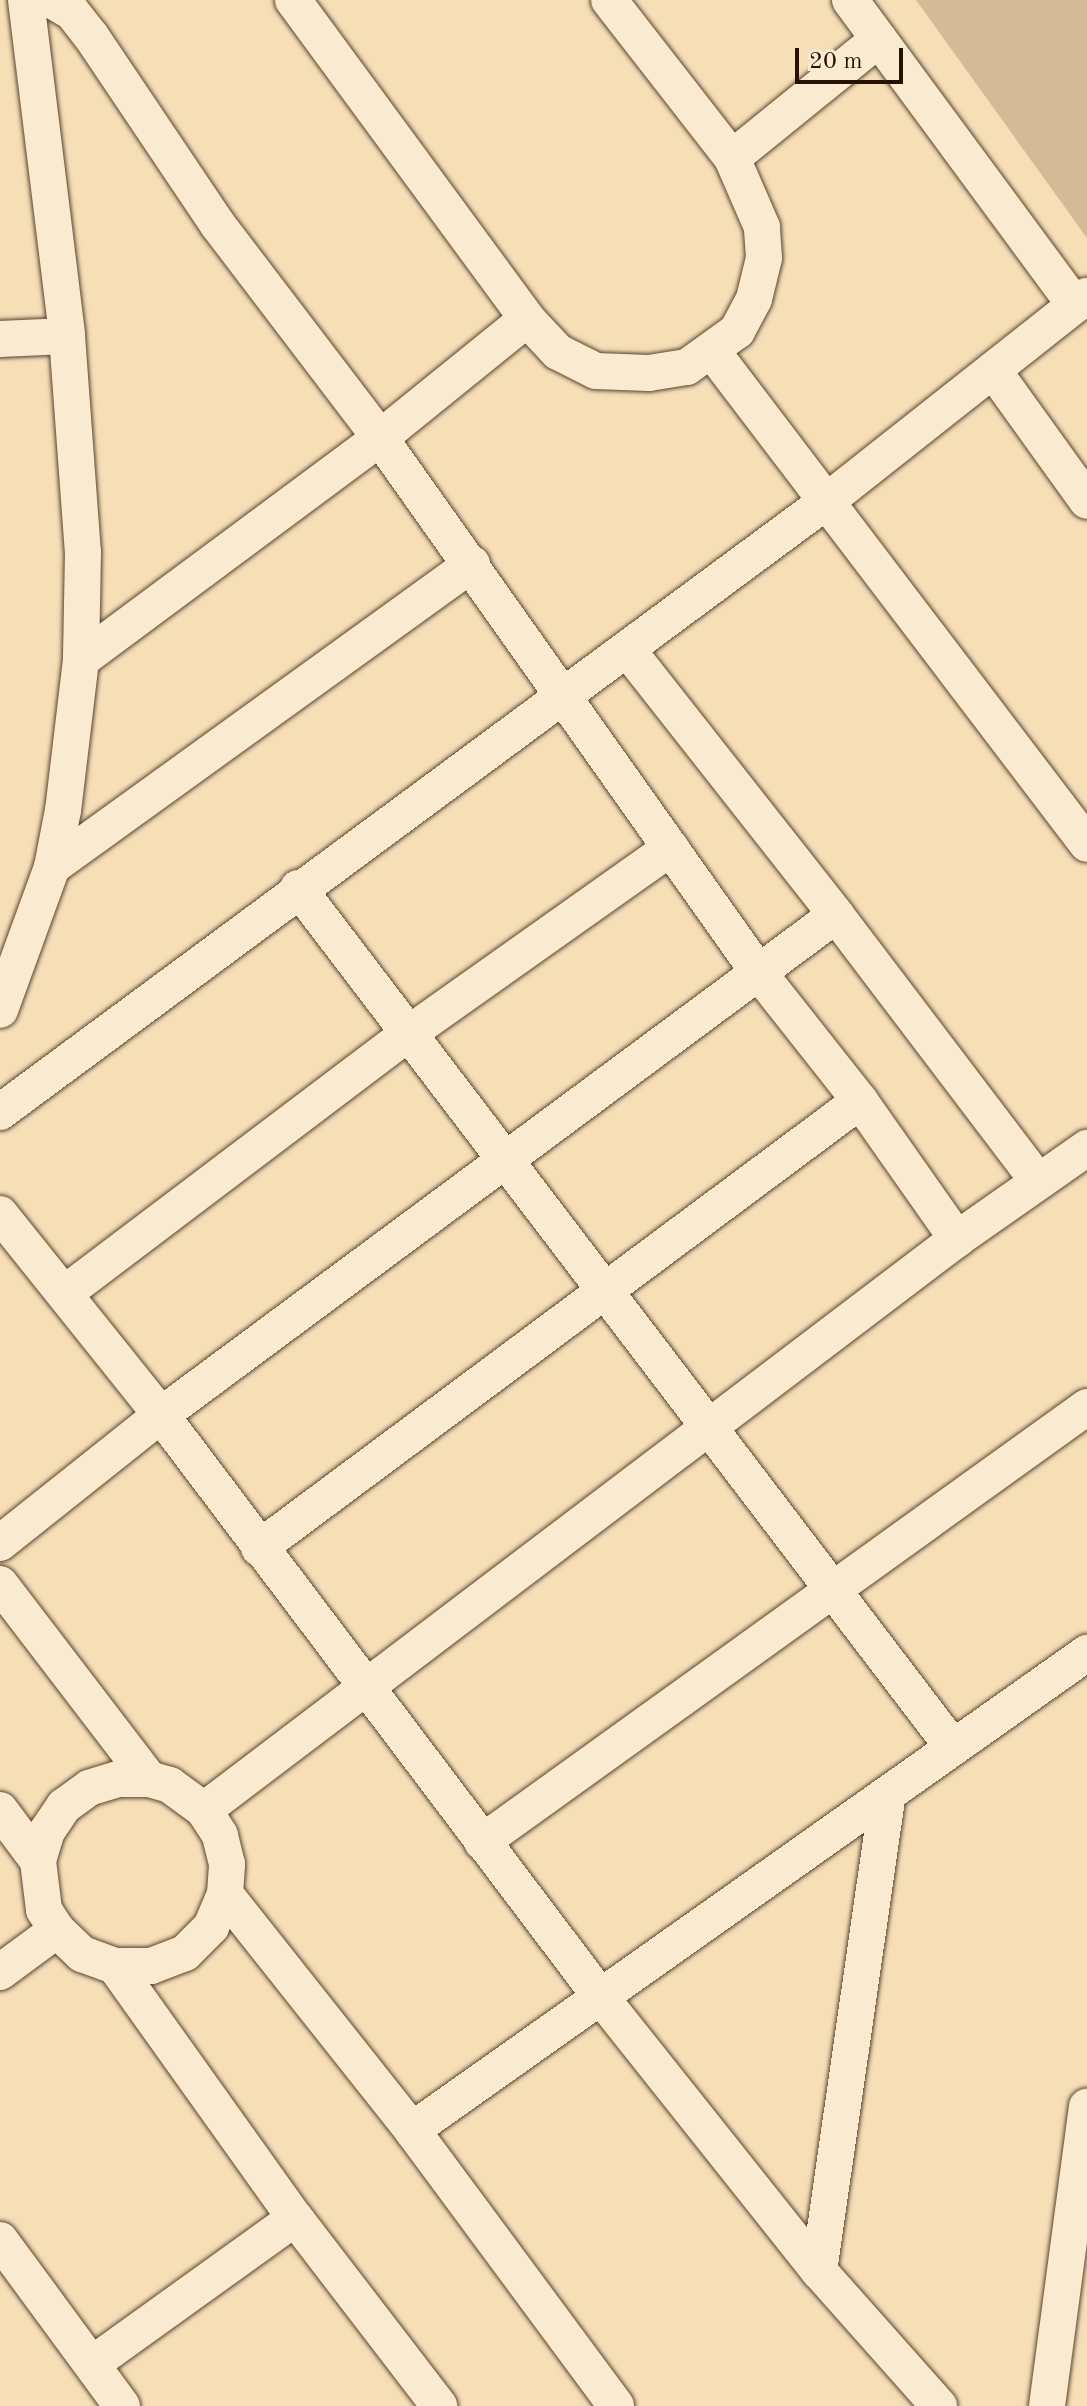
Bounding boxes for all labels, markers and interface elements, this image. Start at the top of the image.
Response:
scale bar [799,32,907,82]
text: 20 m [809,50,863,74]

